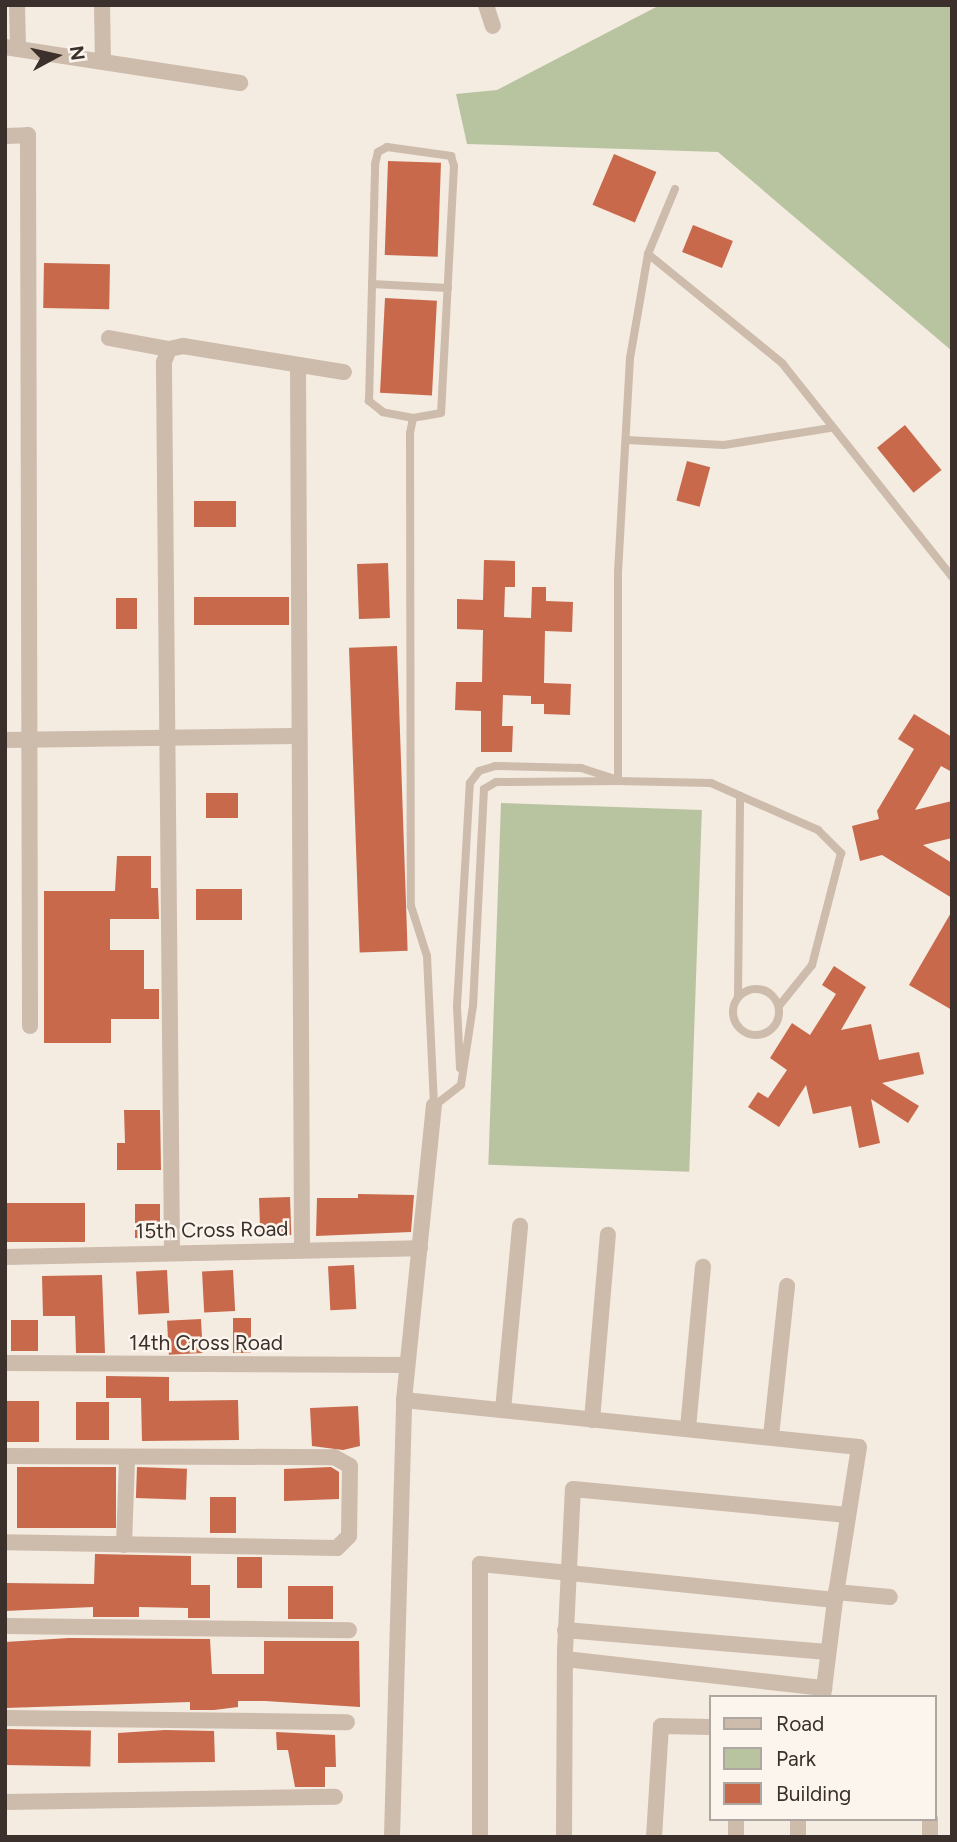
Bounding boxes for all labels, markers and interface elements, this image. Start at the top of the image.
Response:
north arrow [21,21,91,91]
text: N [65,44,90,62]
street label: 15th Cross Road [135,1216,289,1244]
street label: 14th Cross Road [129,1330,283,1356]
legend [708,1695,936,1821]
text: Road [776,1711,824,1736]
text: Park [776,1746,816,1771]
text: Building [776,1781,851,1806]

